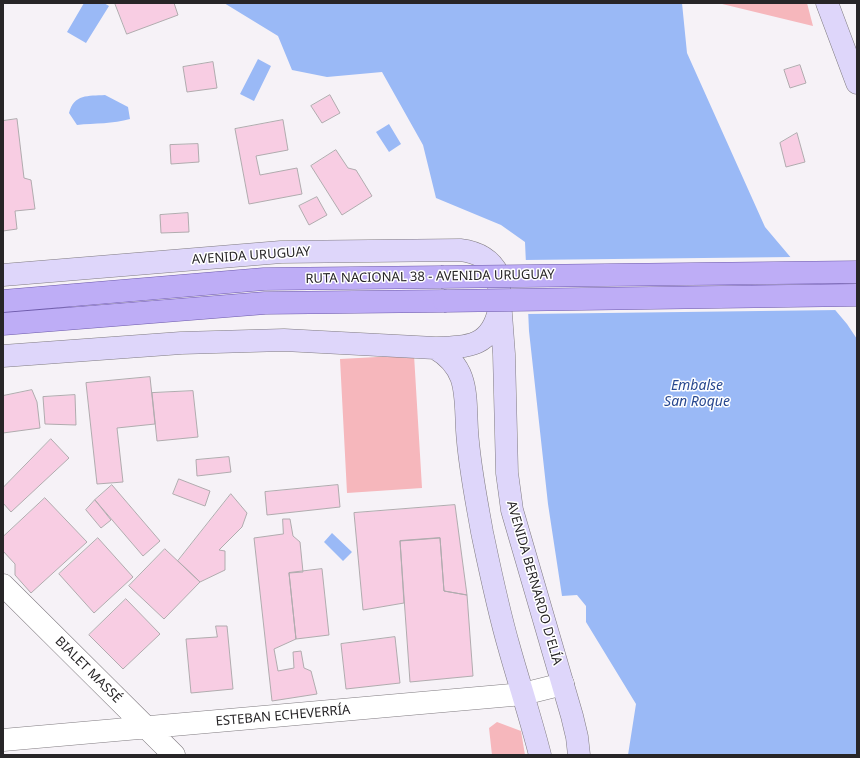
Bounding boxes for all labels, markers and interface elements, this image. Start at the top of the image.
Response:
street label: AVENIDA URUGUAY [191,244,311,268]
street label: RUTA NACIONAL 38 - AVENIDA URUGUAY [305,267,555,287]
water label: Embalse San Roque [664,378,730,410]
street label: AVENIDA BERNARDO D'ELÍA [503,499,565,667]
street label: BIALET MASSÉ [52,634,124,706]
street label: ESTEBAN ECHEVERRÍA [215,702,351,730]

